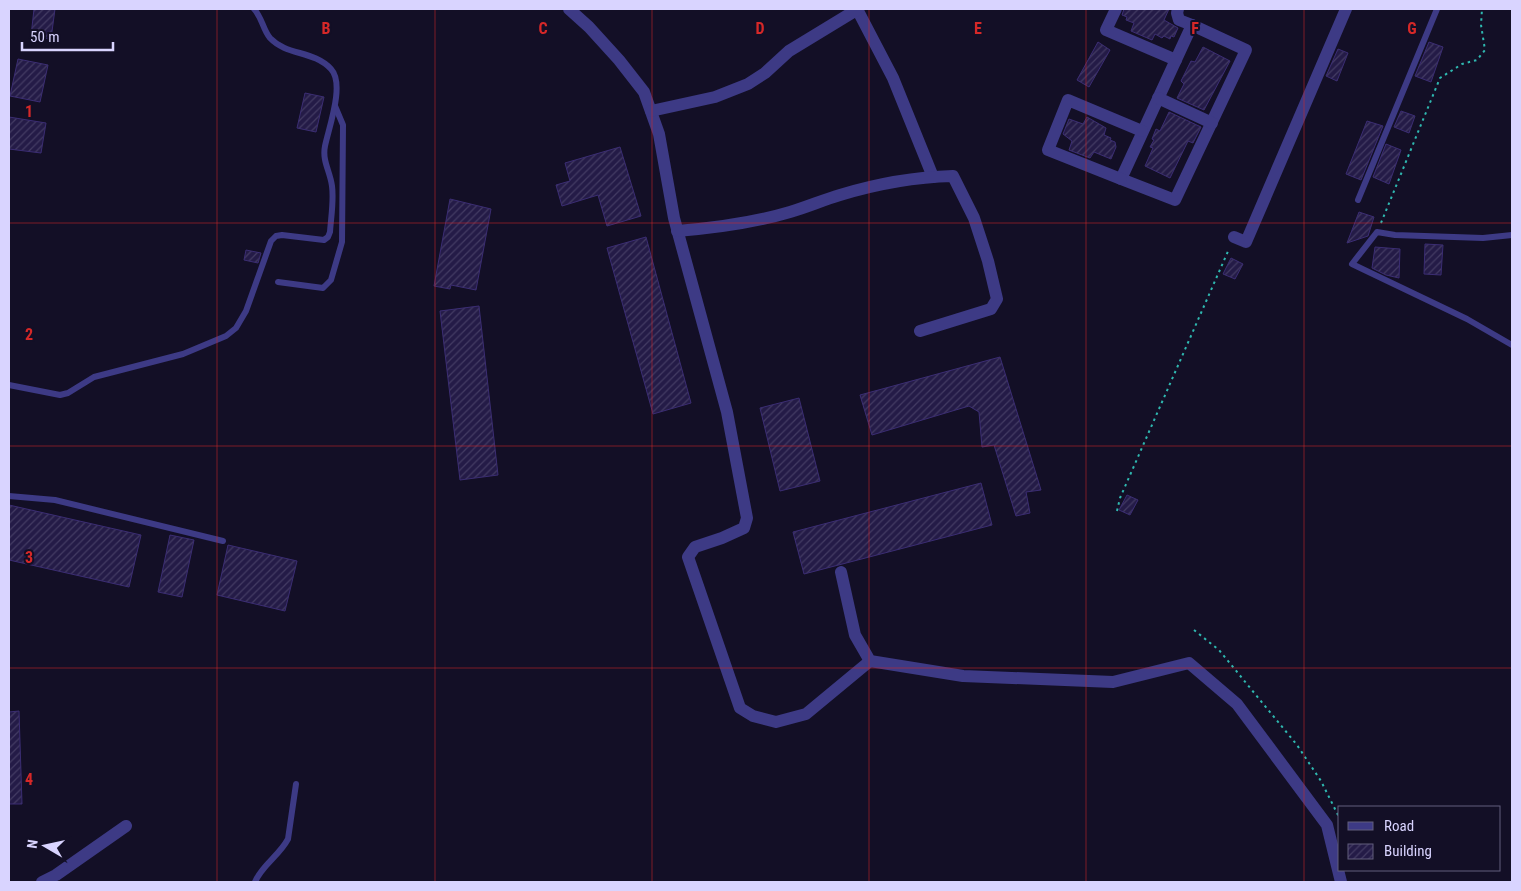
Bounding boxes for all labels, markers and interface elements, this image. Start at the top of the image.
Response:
text: B [322,19,331,38]
text: C [538,19,548,38]
text: D [755,19,765,38]
text: E [974,19,982,38]
text: F [1191,19,1199,38]
text: G [1407,19,1417,38]
scale bar [22,20,114,52]
text: 50 m [30,28,60,46]
text: 1 [25,102,33,121]
text: 2 [25,325,33,344]
text: 3 [25,548,33,567]
text: 4 [25,770,33,789]
legend [1338,806,1501,871]
text: Road [1384,817,1414,835]
north arrow [20,821,70,871]
text: N [24,838,41,849]
text: Building [1384,842,1432,860]

